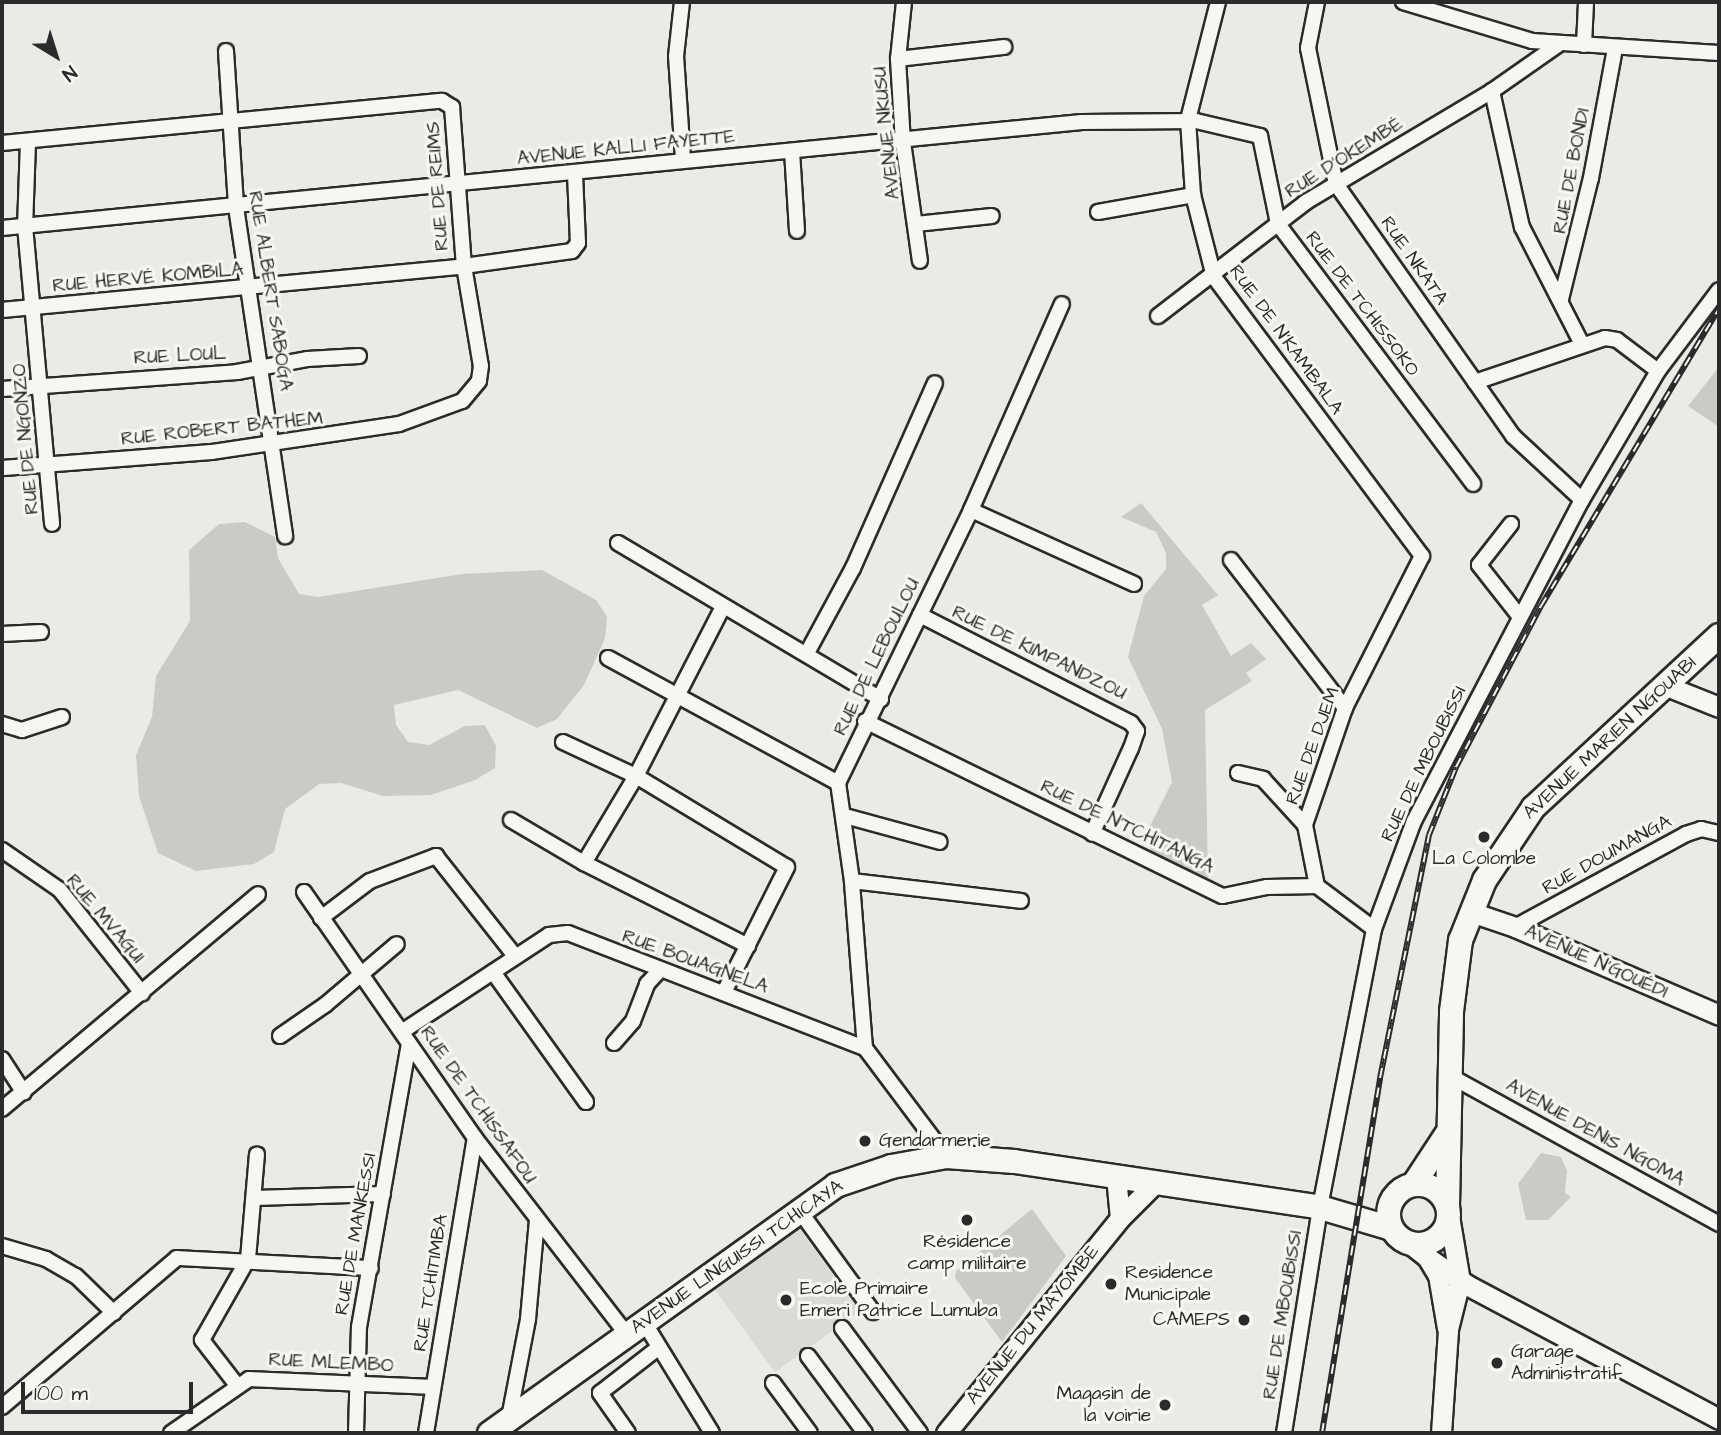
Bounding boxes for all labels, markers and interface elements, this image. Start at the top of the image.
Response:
north arrow [21,21,91,91]
text: N [56,59,82,87]
street label: AVENUE NKUSU [869,65,905,201]
street label: RUE DE BONDI [1549,106,1595,236]
street label: RUE D'OKEMBÉ [1281,113,1407,203]
street label: RUE DE REIMS [422,120,454,252]
street label: AVENUE KALLI FAYETTE [516,125,736,171]
street label: RUE ALBERT SABOGA [243,189,297,393]
street label: RUE NKATA [1375,212,1453,310]
street label: RUE DE TCHISSOKO [1300,227,1424,381]
street label: RUE HERVÉ KOMBILA [51,258,245,298]
street label: RUE DE N'KAMBALA [1224,261,1348,419]
street label: RUE LOUL [133,342,227,370]
street label: RUE DE NGONZO [8,363,44,515]
street label: RUE ROBERT BATHEM [120,407,324,451]
street label: RUE DE LEBOULOU [829,575,925,739]
street label: RUE DE KIMPANDZOU [948,601,1130,705]
street label: AVENUE MARIEN NGOUABI [1519,652,1701,824]
street label: RUE DE MBOUBISSI [1376,682,1472,846]
street label: RUE DE DJEM [1281,684,1345,808]
street label: RUE DE N'TCHITANGA [1037,775,1217,879]
street label: RUE DOUMANGA [1539,810,1675,900]
marker: La Colombe [1476,829,1492,845]
place label: La Colombe [1432,848,1536,870]
street label: RUE MVAGUI [61,870,149,968]
street label: AVENUE N'GOUÉDI [1521,920,1671,1004]
street label: RUE BOUAGNELA [619,925,771,999]
street label: RUE DE TCHISSAFOU [415,1022,541,1188]
street label: AVENUE DENIS NGOMA [1502,1074,1688,1192]
place label: Gendarmerie [879,1130,991,1152]
marker: Gendarmerie [857,1133,873,1149]
street label: RUE DE MANKESSI [331,1151,381,1317]
street label: AVENUE LINGUISSI TCHICAYA [626,1175,848,1339]
marker: Résidence camp militaire [959,1212,975,1228]
street label: RUE TCHITIMBA [409,1213,453,1353]
street label: RUE DE MBOUBISSI [1258,1229,1308,1401]
place label: Résidence camp militaire [907,1231,1027,1275]
street label: AVENUE DU MAYOMBE [962,1241,1104,1409]
place label: Residence Municipale [1125,1262,1213,1306]
marker: Residence Municipale [1103,1276,1119,1292]
place label: Ecole Primaire Emeri Patrice Lumuba [800,1278,998,1322]
marker: Ecole Primaire Emeri Patrice Lumuba [778,1292,794,1308]
place label: CAMEPS [1153,1309,1230,1331]
marker: CAMEPS [1236,1312,1252,1328]
place label: Garage Administratif [1511,1341,1622,1385]
street label: RUE MLEMBO [268,1348,394,1378]
marker: Garage Administratif [1489,1355,1505,1371]
scale bar [24,1368,196,1412]
text: 100 m [34,1379,88,1408]
place label: Magasin de la voirie [1057,1383,1151,1427]
marker: Magasin de la voirie [1157,1397,1173,1413]

